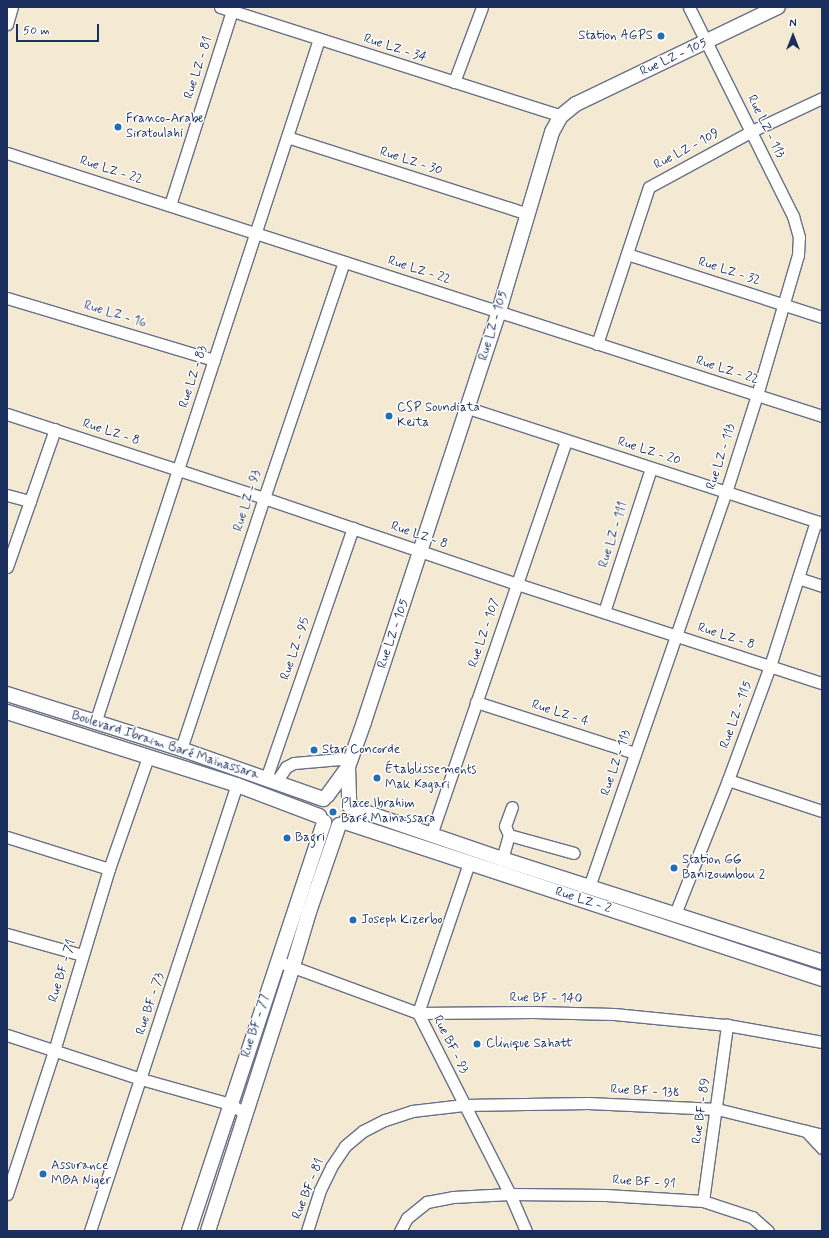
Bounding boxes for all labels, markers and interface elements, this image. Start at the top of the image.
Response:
scale bar [18,16,101,42]
north arrow [773,16,813,56]
text: N [789,17,797,31]
text: 50 m [23,23,50,39]
place label: Station AGPS [579,28,653,44]
street label: Rue LZ - 34 [361,31,429,67]
marker: Station AGPS [656,31,666,41]
street label: Rue LZ - 81 [182,35,216,101]
street label: Rue LZ - 105 [638,36,710,80]
street label: Rue LZ - 113 [743,93,787,161]
place label: Franco-Arabe Siratoulahi [126,112,203,143]
marker: Franco-Arabe Siratoulahi [113,122,123,132]
street label: Rue LZ - 109 [652,126,722,174]
street label: Rue LZ - 30 [378,145,444,179]
street label: Rue LZ - 22 [78,154,144,188]
street label: Rue LZ - 22 [386,254,452,288]
street label: Rue LZ - 32 [696,255,762,289]
street label: Rue LZ - 105 [476,289,512,363]
street label: Rue LZ - 16 [82,298,148,332]
street label: Rue LZ - 83 [177,344,211,410]
street label: Rue LZ - 22 [694,354,760,388]
place label: CSP Soundiata Keita [397,401,480,432]
marker: CSP Soundiata Keita [384,411,394,421]
street label: Rue LZ - 8 [80,416,142,450]
street label: Rue LZ - 113 [704,422,740,492]
street label: Rue LZ - 20 [615,434,683,470]
street label: Rue LZ - 93 [231,468,265,534]
street label: Rue LZ - 111 [596,500,632,570]
street label: Rue LZ - 8 [389,519,449,553]
street label: Rue LZ - 107 [466,596,504,670]
street label: Rue LZ - 105 [375,597,413,671]
street label: Rue LZ - 95 [278,616,314,682]
street label: Rue LZ - 8 [695,620,757,654]
street label: Rue LZ - 115 [718,679,756,751]
street label: Rue LZ - 4 [529,697,591,731]
street label: Boulevard Ibraim Baré Maïnassara [70,708,260,784]
street label: Rue LZ - 113 [598,728,636,798]
place label: Star Concorde [322,742,400,758]
marker: Star Concorde [309,745,319,755]
place label: Établissements Mak Kagari [385,763,476,794]
marker: Établissements Mak Kagari [372,773,382,783]
place label: Place Ibrahim Baré Mainassara [341,797,435,828]
marker: Place Ibrahim Baré Mainassara [328,807,338,817]
place label: Bagri [295,830,325,846]
marker: Bagri [282,833,292,843]
place label: Station GG Banizoumbou 2 [682,853,765,884]
marker: Station GG Banizoumbou 2 [669,863,679,873]
street label: Rue LZ - 2 [553,885,613,917]
place label: Joseph Kizerbo [361,912,443,928]
marker: Joseph Kizerbo [348,915,358,925]
street label: Rue BF - 71 [46,938,80,1004]
street label: Rue BF - 73 [134,971,168,1037]
street label: Rue BF - 140 [509,991,583,1007]
street label: Rue BF - 77 [238,992,274,1060]
street label: Rue BF - 93 [429,1013,471,1077]
place label: Clinique Sahatt [486,1036,573,1052]
marker: Clinique Sahatt [471,1038,483,1050]
street label: Rue BF - 89 [690,1077,714,1145]
street label: Rue BF - 138 [610,1082,680,1102]
street label: Rue BF - 81 [290,1156,328,1222]
place label: Assurance MBA Niger [51,1159,112,1190]
marker: Assurance MBA Niger [38,1169,48,1179]
street label: Rue BF - 91 [612,1173,676,1193]

